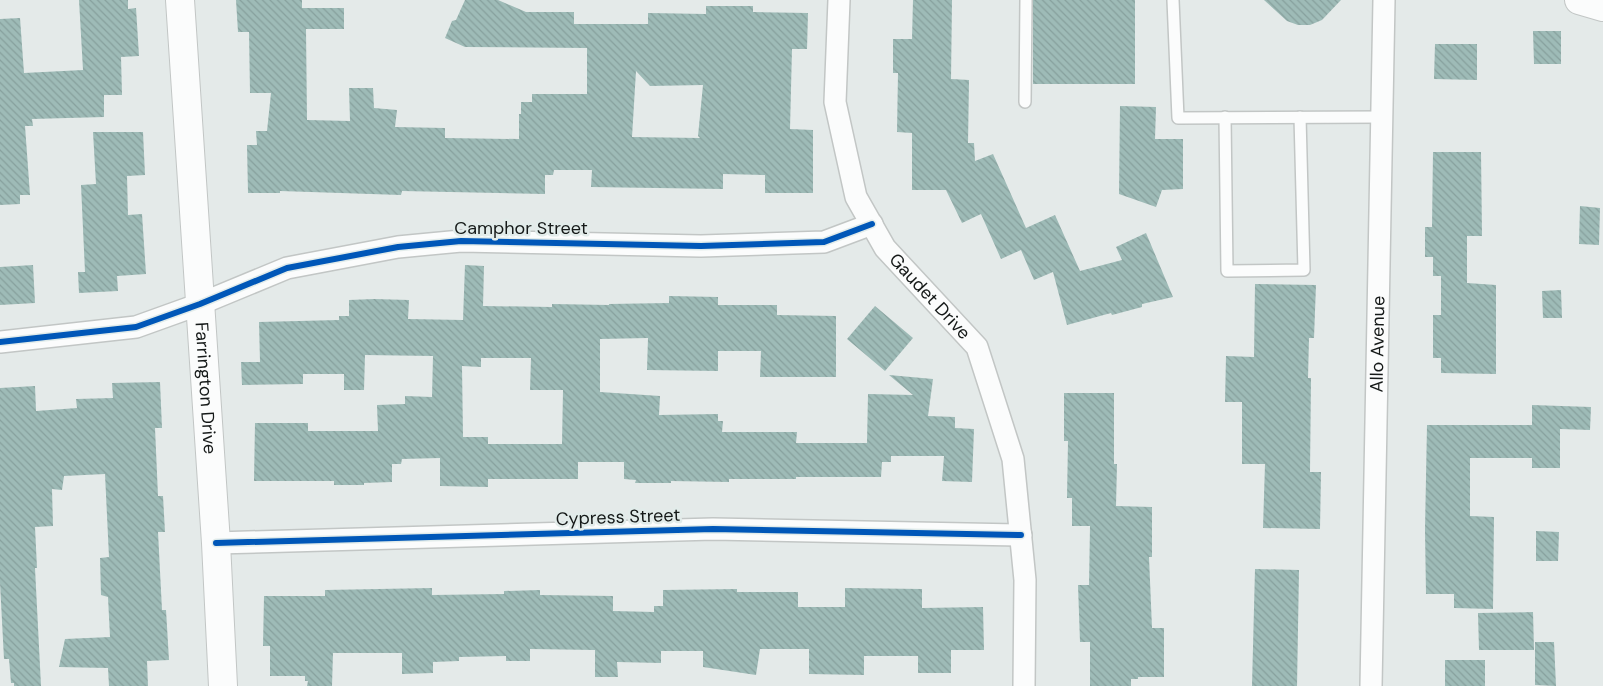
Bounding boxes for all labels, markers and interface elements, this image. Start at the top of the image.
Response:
street label: Camphor Street [454,216,588,240]
street label: Gaudet Drive [884,248,976,345]
street label: Allo Avenue [1365,295,1390,393]
street label: Farrington Drive [189,321,222,455]
street label: Cypress Street [555,503,681,531]

